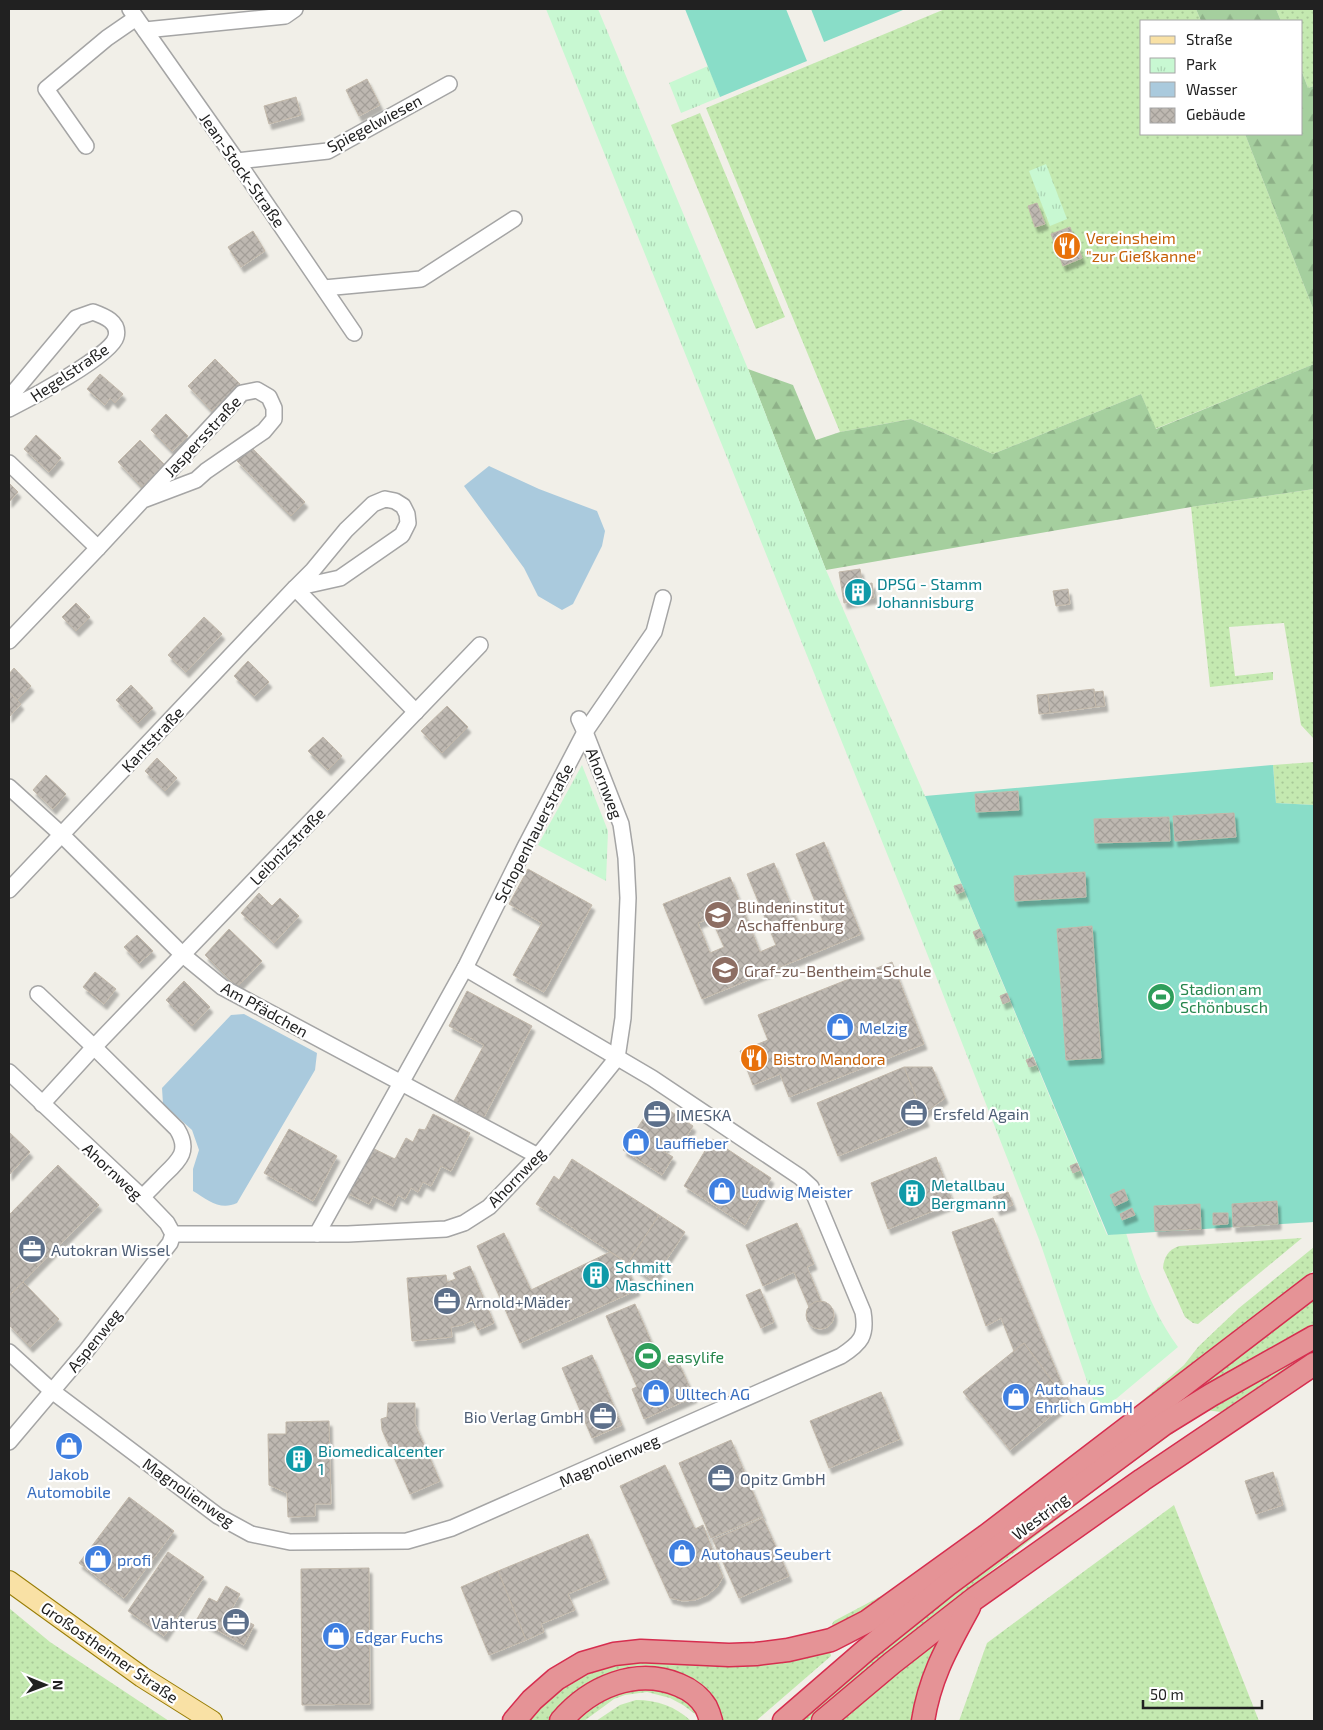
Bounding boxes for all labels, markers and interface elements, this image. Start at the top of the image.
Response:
legend [1140,20,1303,135]
text: Straße [1186,30,1232,48]
text: Park [1186,55,1217,73]
text: Wasser [1186,80,1238,98]
street label: Spiegelwiesen [323,90,425,156]
text: Gebäude [1186,105,1245,123]
street label: Jean-Stock-Straße [196,109,290,231]
place label: Vereinsheim "zur Gießkanne" [1086,228,1202,265]
restaurant icon: Vereinsheim "zur Gießkanne" [1052,231,1082,261]
street label: Hegelstraße [26,339,112,405]
street label: Jaspersstraße [160,392,244,480]
place label: DPSG - Stamm Johannisburg [877,574,982,611]
building icon: DPSG - Stamm Johannisburg [843,577,873,607]
street label: Kantstraße [117,702,187,776]
street label: Ahornweg [583,745,627,821]
street label: Schopenhauerstraße [490,760,576,906]
street label: Leibnizstraße [245,803,329,889]
place label: Blindeninstitut Aschaffenburg [737,897,845,934]
school or university icon: Blindeninstitut Aschaffenburg [703,900,733,930]
school or university icon: Graf-zu-Bentheim-Schule [710,955,740,985]
place label: Graf-zu-Bentheim-Schule [744,961,932,980]
street label: Am Pfädchen [218,977,312,1041]
place label: Stadion am Schönbusch [1180,979,1268,1016]
sports icon: Stadion am Schönbusch [1146,982,1176,1012]
shop icon: Melzig [825,1012,855,1042]
place label: Melzig [859,1018,908,1037]
restaurant icon: Bistro Mandora [739,1043,769,1073]
place label: Bistro Mandora [773,1049,886,1068]
office icon: Ersfeld Again [899,1098,929,1128]
office icon: IMESKA [642,1099,672,1129]
place label: Ersfeld Again [933,1104,1029,1123]
place label: IMESKA [676,1105,732,1124]
shop icon: Lauffieber [621,1127,651,1157]
place label: Lauffieber [655,1133,729,1152]
street label: Ahornweg [79,1139,147,1203]
street label: Ahornweg [483,1143,549,1210]
place label: Metallbau Bergmann [931,1175,1006,1212]
shop icon: Ludwig Meister [707,1176,737,1206]
building icon: Metallbau Bergmann [897,1178,927,1208]
place label: Ludwig Meister [741,1182,854,1201]
office icon: Autokran Wissel [17,1234,47,1264]
place label: Autokran Wissel [51,1240,170,1259]
place label: Schmitt Maschinen [615,1257,694,1294]
building icon: Schmitt Maschinen [581,1260,611,1290]
office icon: Arnold+Mäder [432,1286,462,1316]
place label: Arnold+Mäder [466,1292,571,1311]
street label: Aspenweg [63,1304,125,1375]
sports icon: easylife [633,1341,663,1371]
place label: easylife [667,1347,724,1366]
shop icon: Ulltech AG [641,1378,671,1408]
place label: Autohaus Ehrlich GmbH [1035,1379,1133,1416]
shop icon: Autohaus Ehrlich GmbH [1001,1382,1031,1412]
place label: Ulltech AG [675,1384,750,1403]
office icon: Bio Verlag GmbH [588,1401,618,1431]
place label: Bio Verlag GmbH [464,1407,584,1426]
street label: Magnolienweg [556,1429,662,1491]
shop icon: Jakob Automobile [54,1431,84,1461]
place label: Biomedicalcenter 1 [318,1441,445,1478]
building icon: Biomedicalcenter 1 [284,1444,314,1474]
street label: Magnolienweg [140,1453,238,1531]
office icon: Opitz GmbH [706,1463,736,1493]
place label: Jakob Automobile [27,1464,111,1501]
place label: Opitz GmbH [740,1469,826,1488]
street label: Westring [1008,1488,1072,1544]
shop icon: Autohaus Seubert [667,1538,697,1568]
shop icon: profi [83,1544,113,1574]
place label: Autohaus Seubert [701,1544,831,1563]
place label: profi [117,1550,151,1569]
street label: Großostheimer Straße [38,1597,182,1707]
office icon: Vahterus [221,1607,251,1637]
place label: Vahterus [151,1613,217,1632]
shop icon: Edgar Fuchs [321,1621,351,1651]
place label: Edgar Fuchs [355,1627,443,1646]
north arrow [20,1660,70,1710]
scale bar [1143,1678,1262,1710]
text: N [50,1680,67,1690]
text: 50 m [1150,1685,1184,1703]

